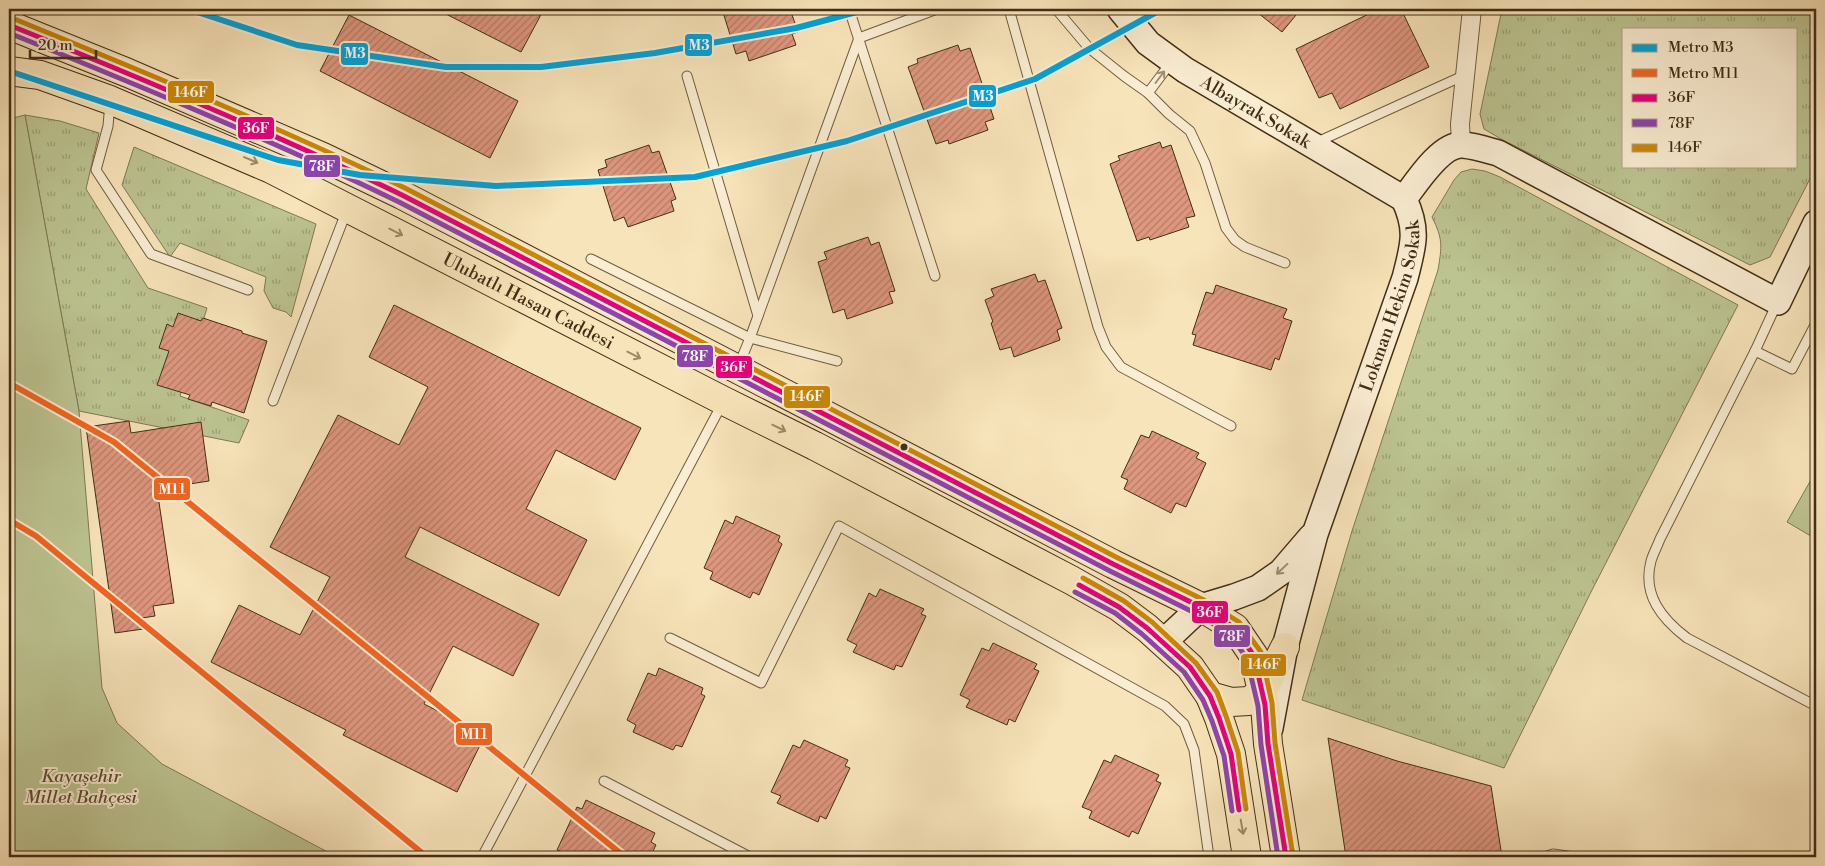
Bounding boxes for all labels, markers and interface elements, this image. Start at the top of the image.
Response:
scale bar [30,28,96,60]
legend [1622,28,1798,168]
line badge: M3 [684,33,713,57]
text: 20 m [38,36,73,55]
text: M3 [688,37,710,55]
text: Metro M3 [1668,38,1734,57]
line badge: M3 [340,42,369,66]
text: M3 [344,45,366,63]
text: Metro M11 [1668,64,1739,83]
street label: Albayrak Sokak [1195,70,1317,154]
one-way arrow [1155,71,1166,84]
line badge: 146F [167,80,215,104]
text: 146F [174,84,208,102]
line badge: M3 [968,84,997,108]
text: M3 [972,88,994,106]
text: 36F [1668,88,1695,107]
text: 78F [1668,114,1694,133]
line badge: 36F [237,116,275,140]
text: 36F [242,120,270,138]
text: 146F [1668,138,1702,157]
line badge: 78F [303,154,341,178]
one-way arrow [243,156,258,166]
text: 78F [309,158,336,176]
street label: Lokman Hekim Sokak [1354,217,1425,395]
one-way arrow [388,228,403,237]
street label: Ulubatlı Hasan Caddesi [439,247,618,354]
line badge: 78F [676,344,714,368]
text: 78F [682,348,709,366]
one-way arrow [626,351,641,360]
line badge: 36F [715,355,753,379]
text: 36F [720,359,748,377]
line badge: 146F [783,385,831,409]
text: 146F [790,388,824,406]
one-way arrow [771,424,786,434]
unlabelled marker [899,442,909,452]
line badge: M11 [153,477,191,501]
text: M11 [159,481,186,499]
one-way arrow [1275,563,1288,575]
line badge: 36F [1191,600,1229,624]
text: 36F [1196,604,1224,622]
line badge: 78F [1213,624,1251,648]
text: 78F [1219,628,1246,646]
line badge: 146F [1240,653,1287,677]
text: 146F [1247,656,1281,674]
line badge: M11 [455,722,493,746]
text: M11 [461,726,488,744]
park label: Kayaşehir Millet Bahçesi [25,765,138,809]
one-way arrow [1238,819,1248,835]

